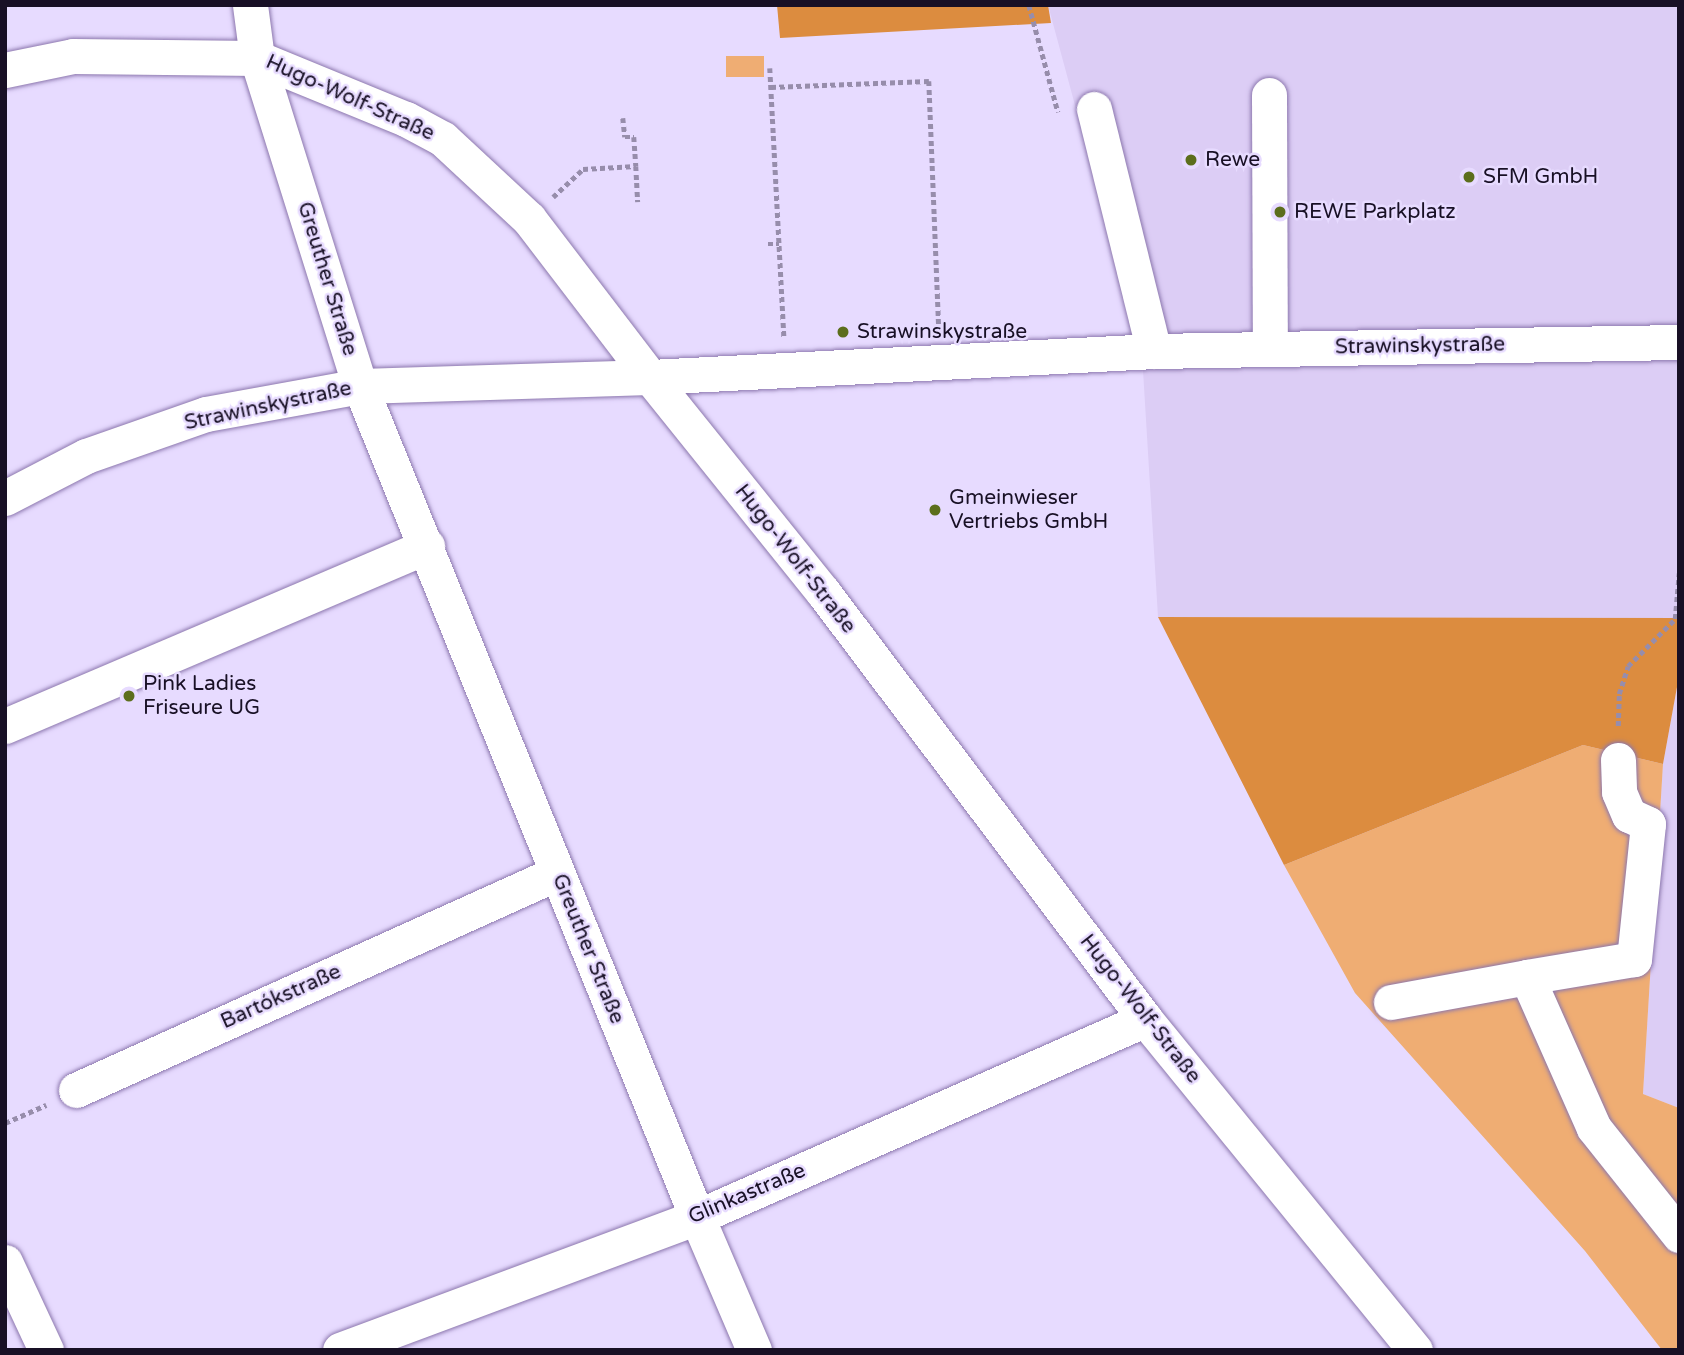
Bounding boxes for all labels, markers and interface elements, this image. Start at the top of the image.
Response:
street label: Hugo-Wolf-Straße [262,50,438,146]
place label: Rewe [1205,147,1260,173]
marker: Rewe [1183,152,1199,168]
place label: SFM GmbH [1483,164,1598,190]
marker: SFM GmbH [1461,169,1477,185]
street label: Greuther Straße [292,199,362,359]
place label: REWE Parkplatz [1294,199,1456,225]
marker: REWE Parkplatz [1272,204,1288,220]
place label: Strawinskystraße [857,319,1027,345]
marker: Strawinskystraße [835,324,851,340]
street label: Strawinskystraße [1335,332,1505,360]
street label: Strawinskystraße [182,376,354,436]
street label: Hugo-Wolf-Straße [729,480,861,638]
place label: Gmeinwieser Vertriebs GmbH [949,485,1108,535]
marker: Gmeinwieser Vertriebs GmbH [927,502,943,518]
place label: Pink Ladies Friseure UG [143,671,260,721]
marker: Pink Ladies Friseure UG [121,688,137,704]
street label: Greuther Straße [546,870,630,1028]
street label: Hugo-Wolf-Straße [1074,930,1206,1088]
street label: Bartókstraße [217,959,345,1035]
street label: Glinkastraße [685,1158,809,1230]

